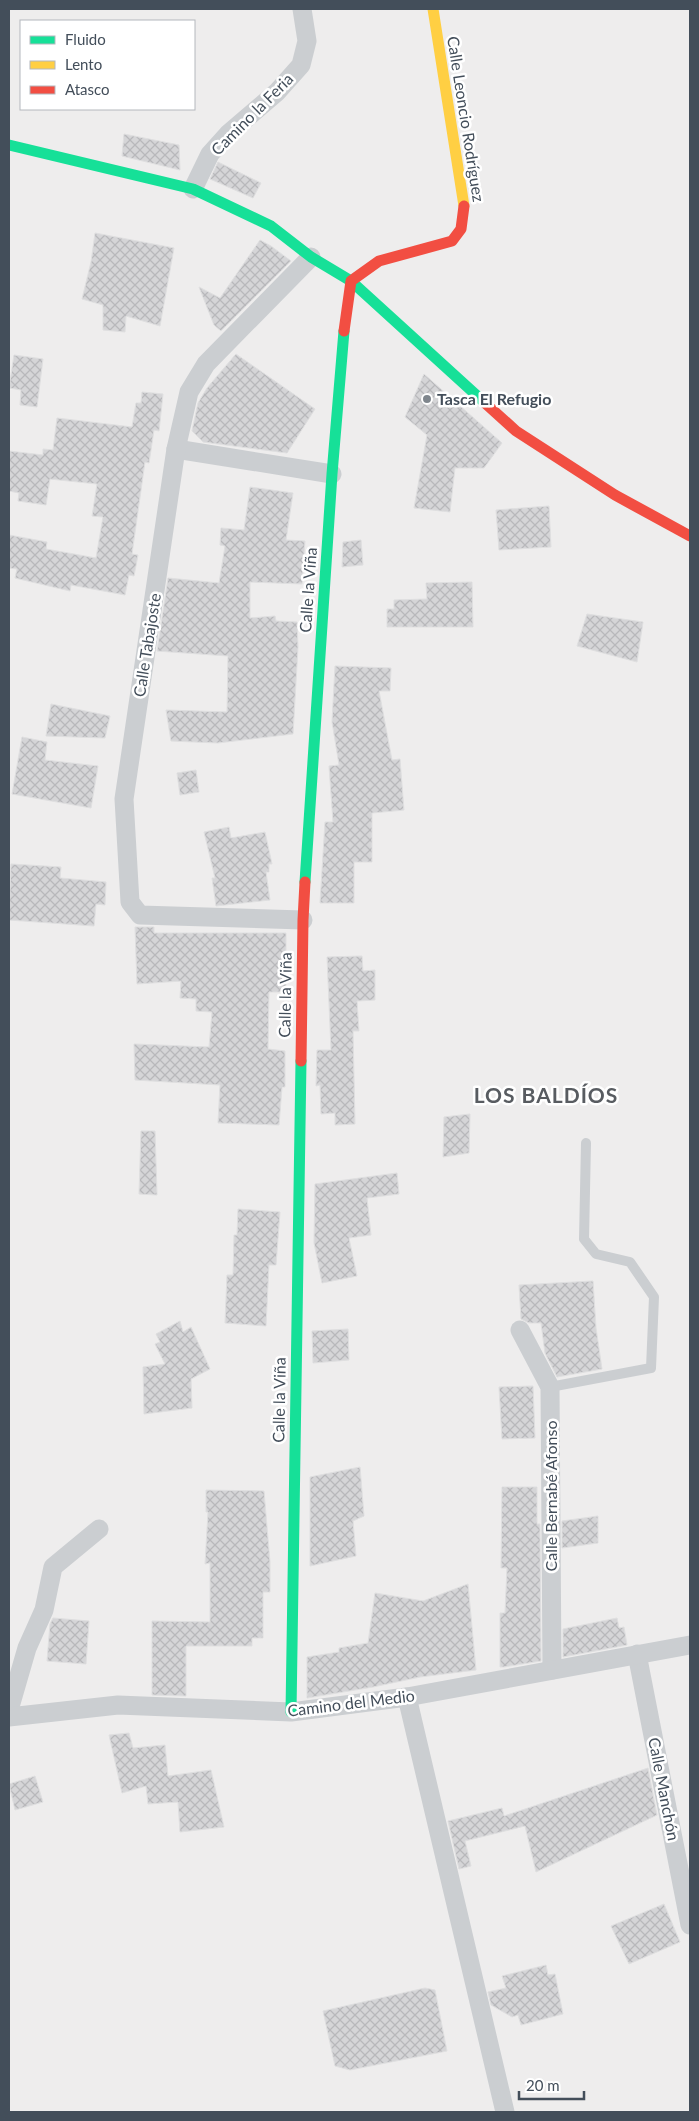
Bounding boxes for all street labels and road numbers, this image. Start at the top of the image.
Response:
street label: Calle Leoncio Rodríguez [444,35,489,203]
street label: Camino la Feria [207,69,297,159]
street label: Calle la Viña [295,547,320,633]
street label: Calle Tabajoste [129,592,164,698]
street label: Calle la Viña [274,952,295,1038]
street label: Calle la Viña [268,1357,289,1443]
street label: Calle Bernabé Afonso [541,1421,560,1571]
street label: Camino del Medio [286,1685,416,1720]
street label: Calle Manchón [645,1736,684,1842]

